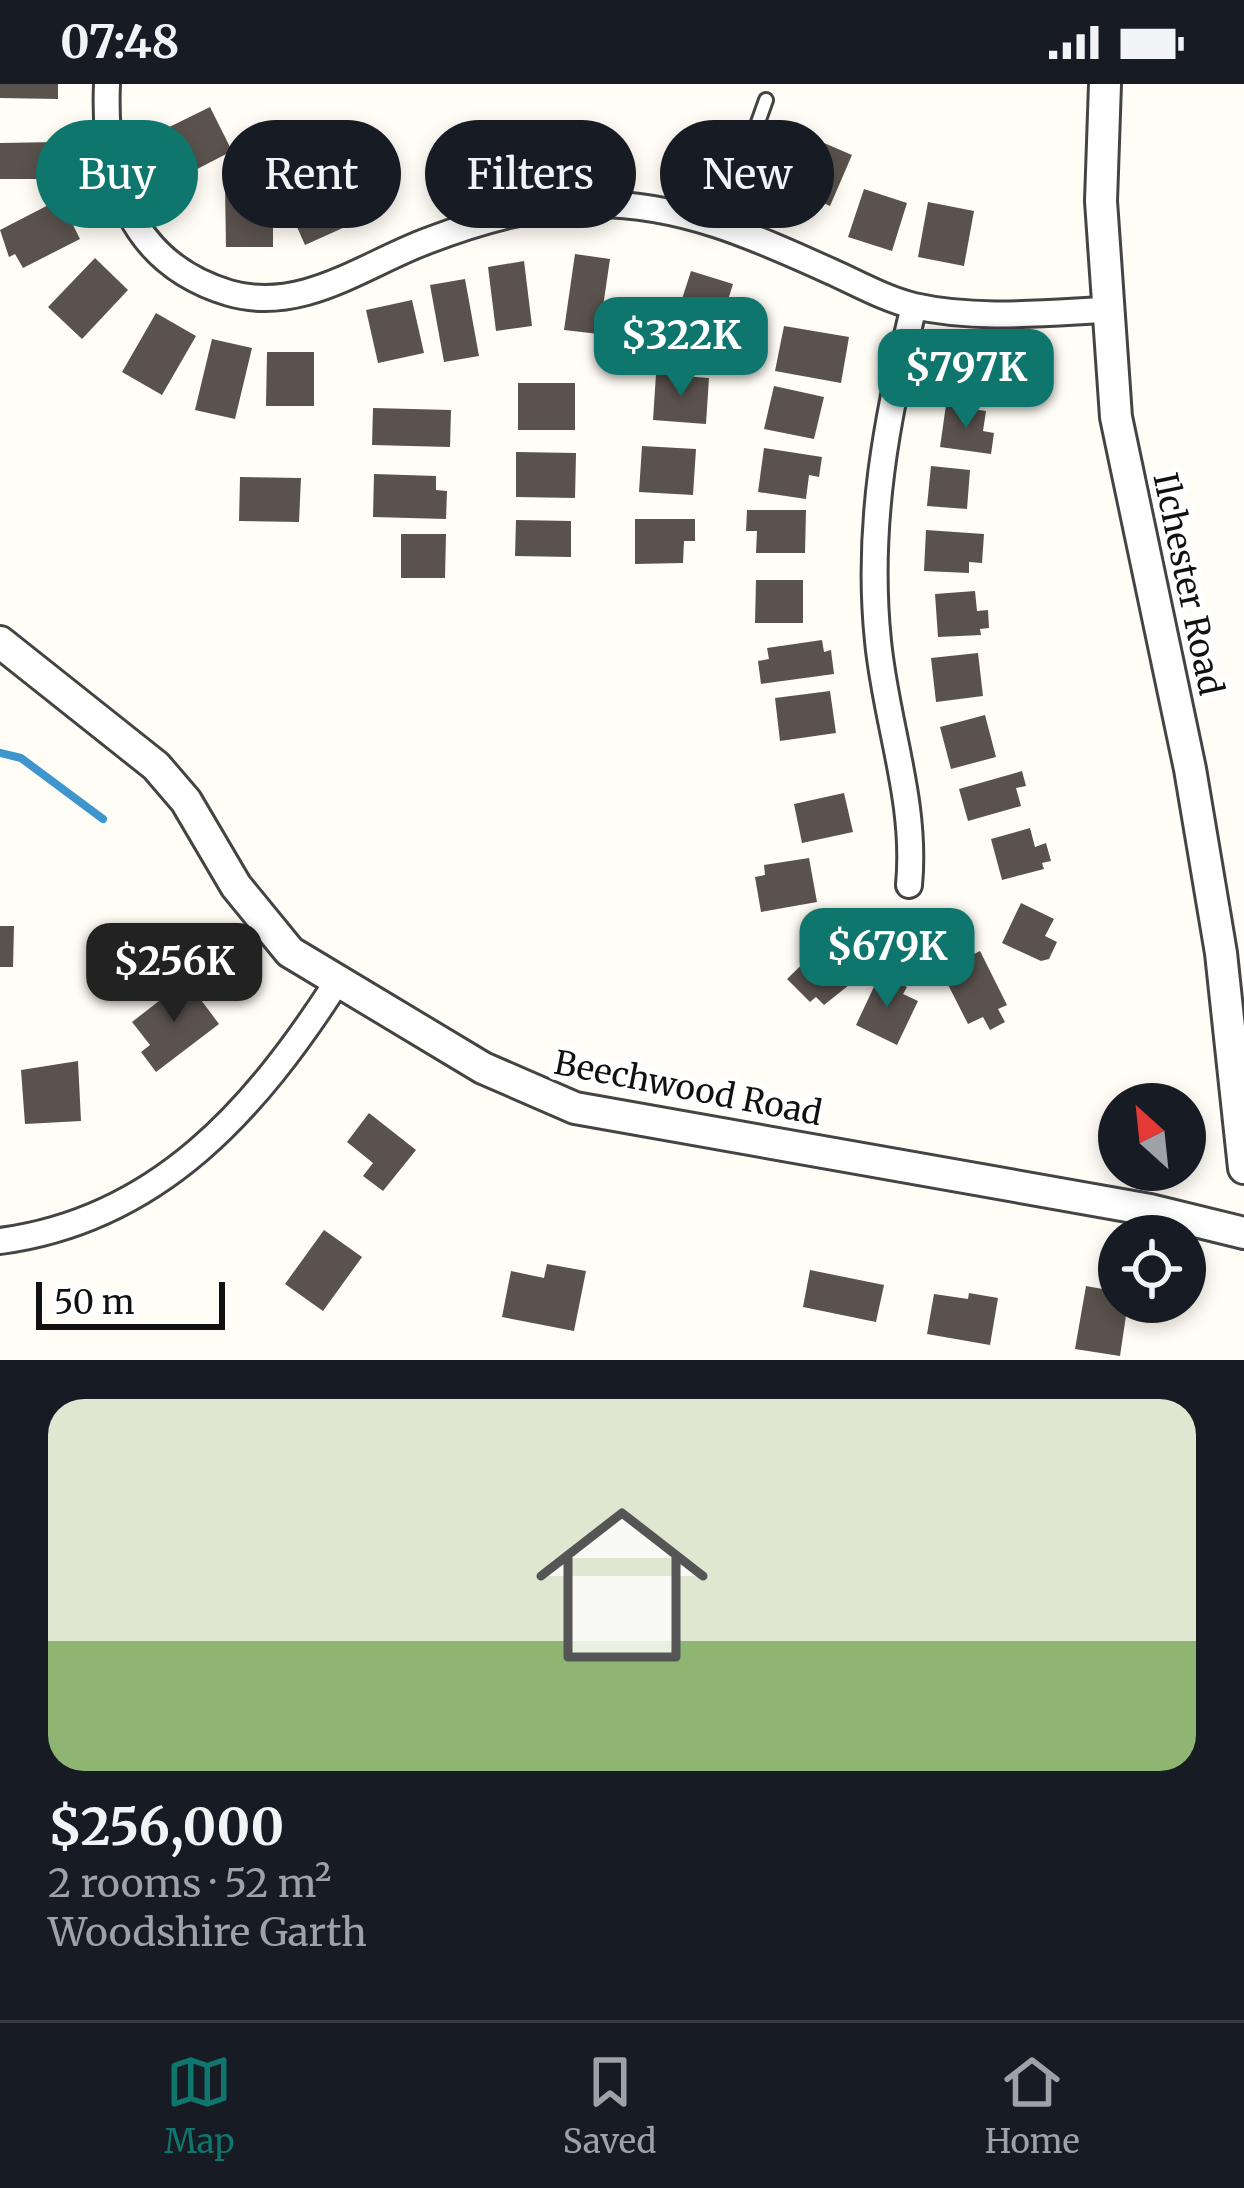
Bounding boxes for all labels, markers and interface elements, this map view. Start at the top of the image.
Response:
text: 07:48 [60,14,180,70]
chip: Buy [36,120,198,228]
chip: Rent [222,120,401,228]
chip: Filters [425,120,636,228]
chip: New [660,120,834,228]
pin: $322K [597,297,765,399]
text: $322K [621,311,741,360]
pin: $797K [882,329,1050,431]
text: $797K [905,343,1027,392]
street label: Ilchester Road [1144,469,1232,699]
pin: $679K [803,908,971,1010]
text: $679K [827,922,947,971]
pin: $256K [90,923,258,1025]
text: $256K [113,937,235,986]
street label: Beechwood Road [551,1042,825,1134]
north arrow [1098,1083,1206,1191]
map controls [1098,1083,1206,1323]
button: locate [1098,1215,1206,1323]
scale bar [36,1276,225,1329]
text: 50 m [54,1282,135,1323]
icon: home [514,1477,730,1693]
text: $256,000 [48,1795,284,1859]
text: 2 rooms · 52 m² [48,1859,331,1908]
text: Woodshire Garth [48,1908,367,1957]
tab: Map [164,2049,235,2162]
tab: Saved [563,2049,656,2162]
tab: Home [985,2049,1080,2162]

